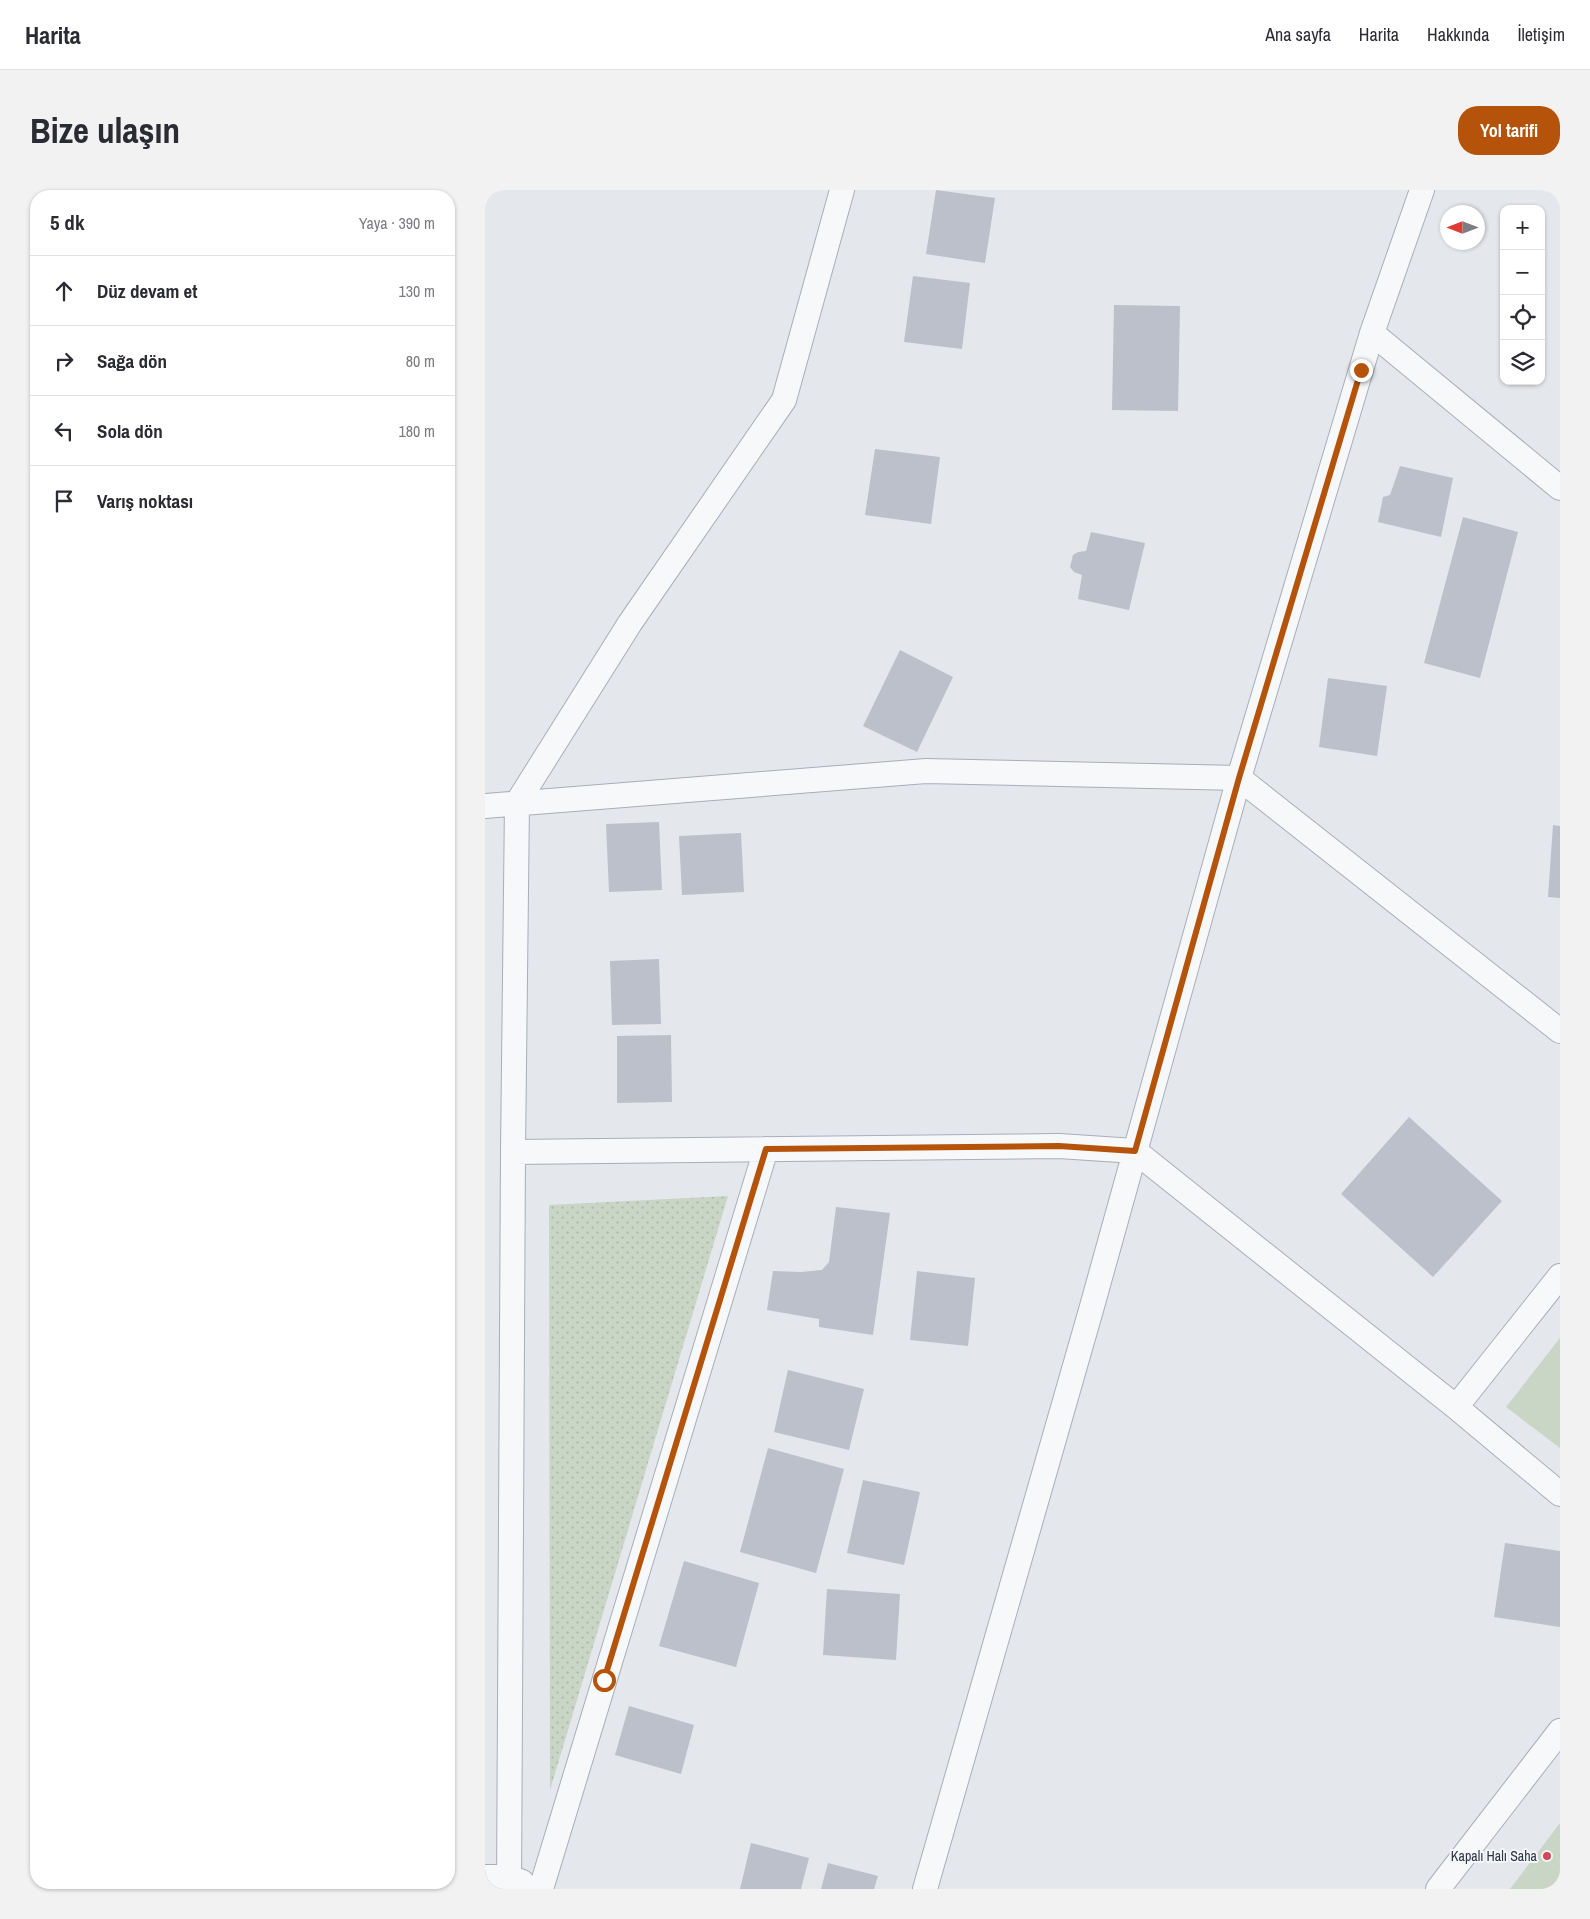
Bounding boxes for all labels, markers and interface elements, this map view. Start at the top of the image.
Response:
text: Harita [25,19,81,51]
text: Ana sayfa [1265,22,1331,47]
text: Harita [1359,22,1399,47]
text: Hakkında [1427,22,1489,47]
text: İletişim [1517,22,1565,47]
button: Yol tarifi [1458,106,1560,155]
text: Bize ulaşın [30,107,180,154]
north arrow [1440,205,1485,250]
map controls [1500,205,1545,385]
button: + [1500,205,1545,250]
text: 5 dk [50,208,84,237]
text: Yaya · 390 m [359,212,435,234]
button: − [1500,250,1545,295]
icon: ahead [50,277,78,305]
text: Düz devam et [97,278,197,304]
text: 130 m [399,280,435,302]
button: locate [1500,295,1545,340]
button: layers [1500,340,1545,385]
icon: right [50,347,78,375]
text: Sağa dön [97,348,167,374]
text: 80 m [406,350,435,372]
route end [1350,359,1373,382]
icon: left [50,417,78,445]
text: Sola dön [97,418,163,444]
text: 180 m [399,420,435,442]
icon: arrive [50,487,78,515]
text: Varış noktası [97,488,193,514]
route start [593,1669,616,1692]
place label: Kapalı Halı Saha [1451,1847,1538,1865]
marker: Kapalı Halı Saha [1541,1850,1553,1862]

